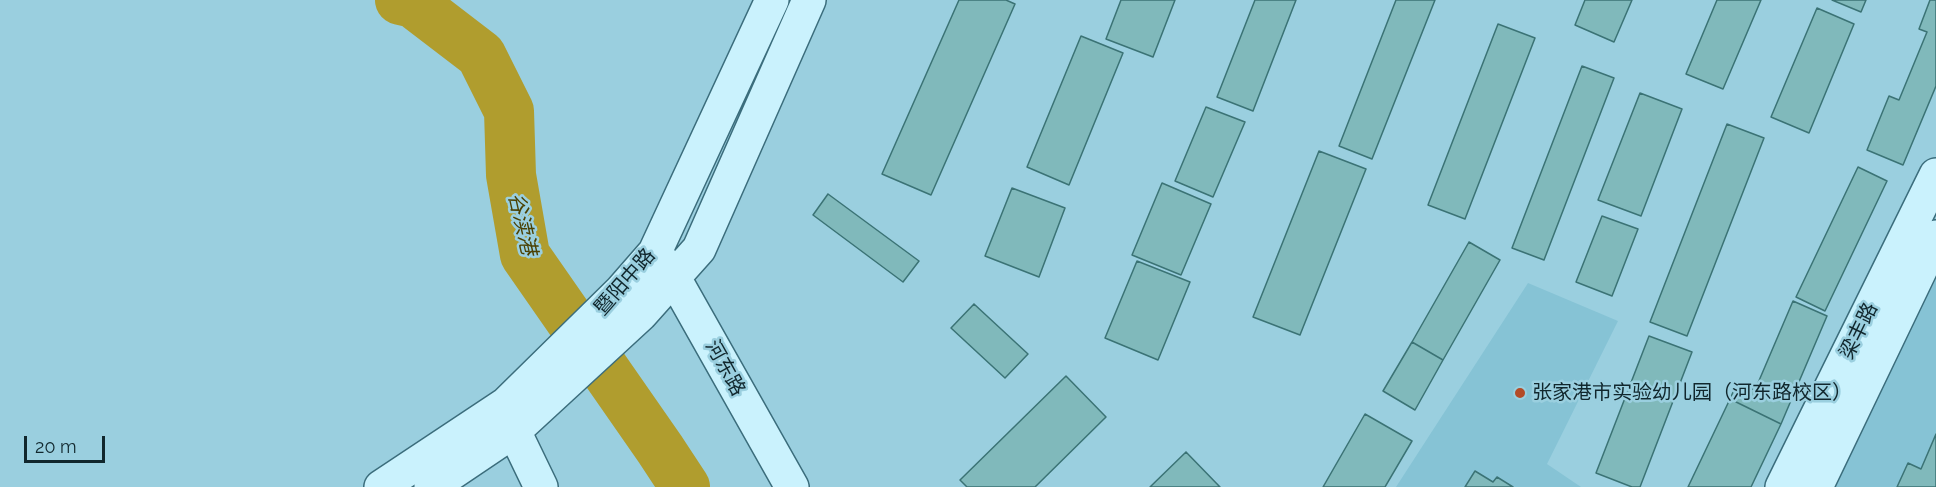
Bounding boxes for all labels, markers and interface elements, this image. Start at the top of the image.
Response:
water label: 谷渎港 [503,190,541,258]
street label: 暨阳中路 [590,244,660,320]
street label: 梁丰路 [1835,299,1883,363]
street label: 河东路 [700,336,750,400]
place label: 张家港市实验幼儿园（河东路校区） [1532,381,1852,405]
marker: 张家港市实验幼儿园（河东路校区） [1513,386,1527,400]
scale bar [27,424,108,462]
text: 20 m [35,436,77,457]

